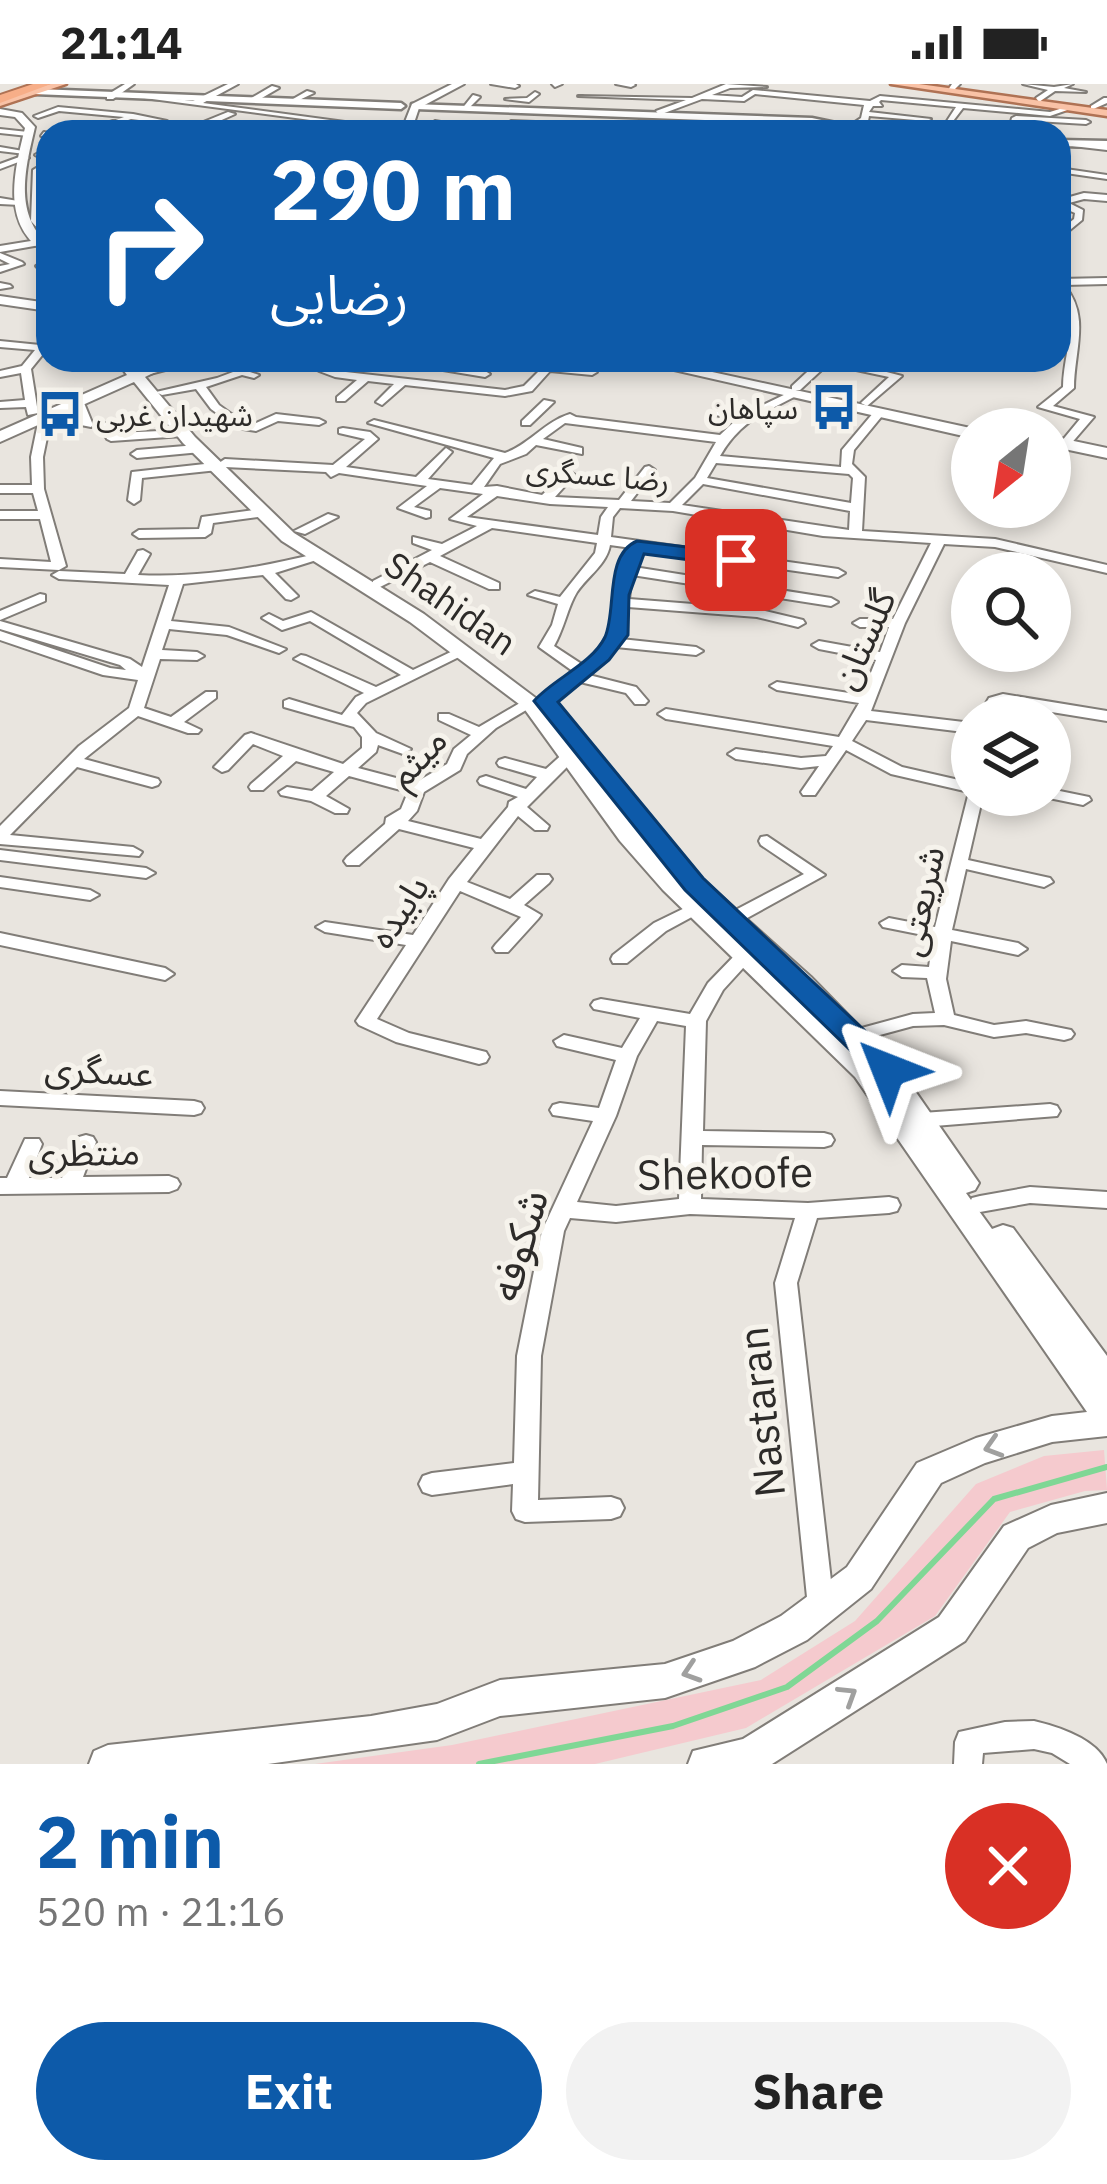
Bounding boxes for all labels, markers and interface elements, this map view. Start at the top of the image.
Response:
text: 21:14 [60,13,183,71]
text: 290 m [270,134,516,243]
icon: right [72,168,228,324]
text: رضایی [270,259,409,329]
bus stop icon: سپاهان [809,382,859,432]
place label: سپاهان [708,388,798,428]
bus stop icon: شهیدان غربی [35,389,85,439]
place label: شهیدان غربی [96,395,253,434]
north arrow [951,408,1071,528]
map controls [951,408,1071,816]
street label: رضا عسگری [525,448,671,500]
pin [685,509,787,611]
icon: arrive [703,527,769,593]
street label: Shahidan [376,541,526,665]
button: search [951,552,1071,672]
street label: گلستان [820,581,906,696]
button: layers [951,696,1071,816]
street label: میثم [377,717,460,801]
street label: شریعتی [885,842,955,960]
street label: پابیده [357,865,440,957]
position arrow [825,1007,951,1133]
street label: عسگری [44,1044,154,1096]
street label: منتظری [28,1128,140,1176]
street label: Shekoofe [637,1144,813,1202]
street label: شکوفه [476,1183,560,1307]
street label: Nastaran [725,1324,797,1500]
one-way arrow [983,1433,1004,1458]
one-way arrow [681,1658,702,1683]
one-way arrow [835,1687,857,1709]
text: 2 min [36,1794,224,1888]
button: close [945,1803,1071,1929]
text: 520 m · 21:16 [36,1886,286,1937]
button: Exit [36,2022,542,2160]
button: Share [566,2022,1071,2160]

